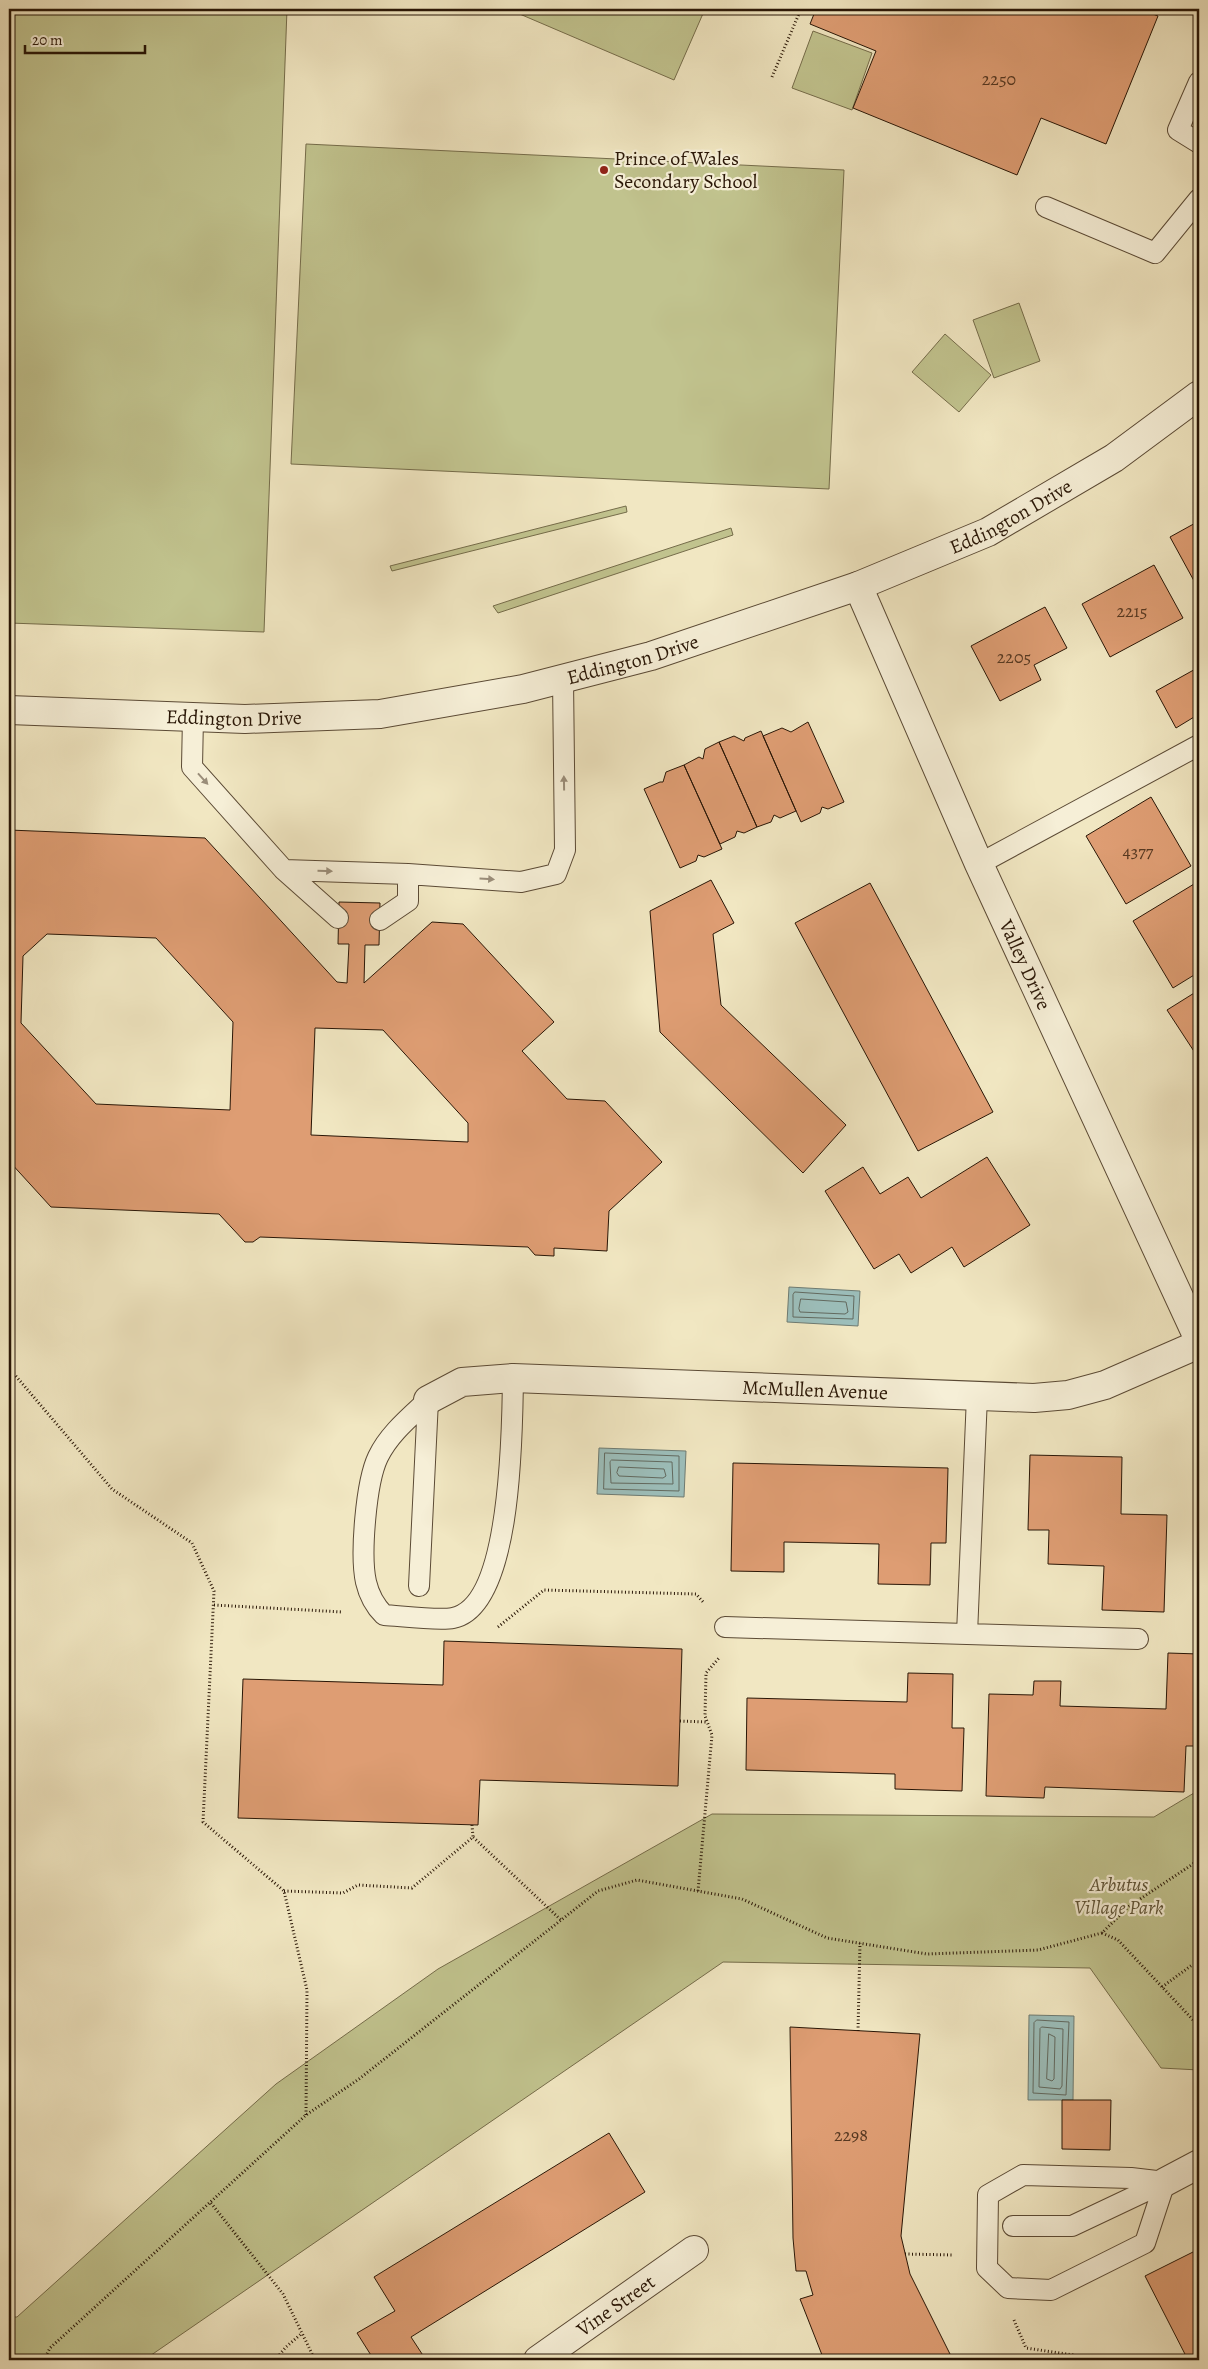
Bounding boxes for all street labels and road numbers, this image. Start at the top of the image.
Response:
street label: Eddington Drive [945,473,1077,561]
street label: Eddington Drive [564,628,702,691]
street label: Eddington Drive [165,703,302,733]
street label: Valley Drive [992,914,1058,1014]
street label: McMullen Avenue [742,1374,888,1406]
street label: Vine Street [570,2268,661,2343]

